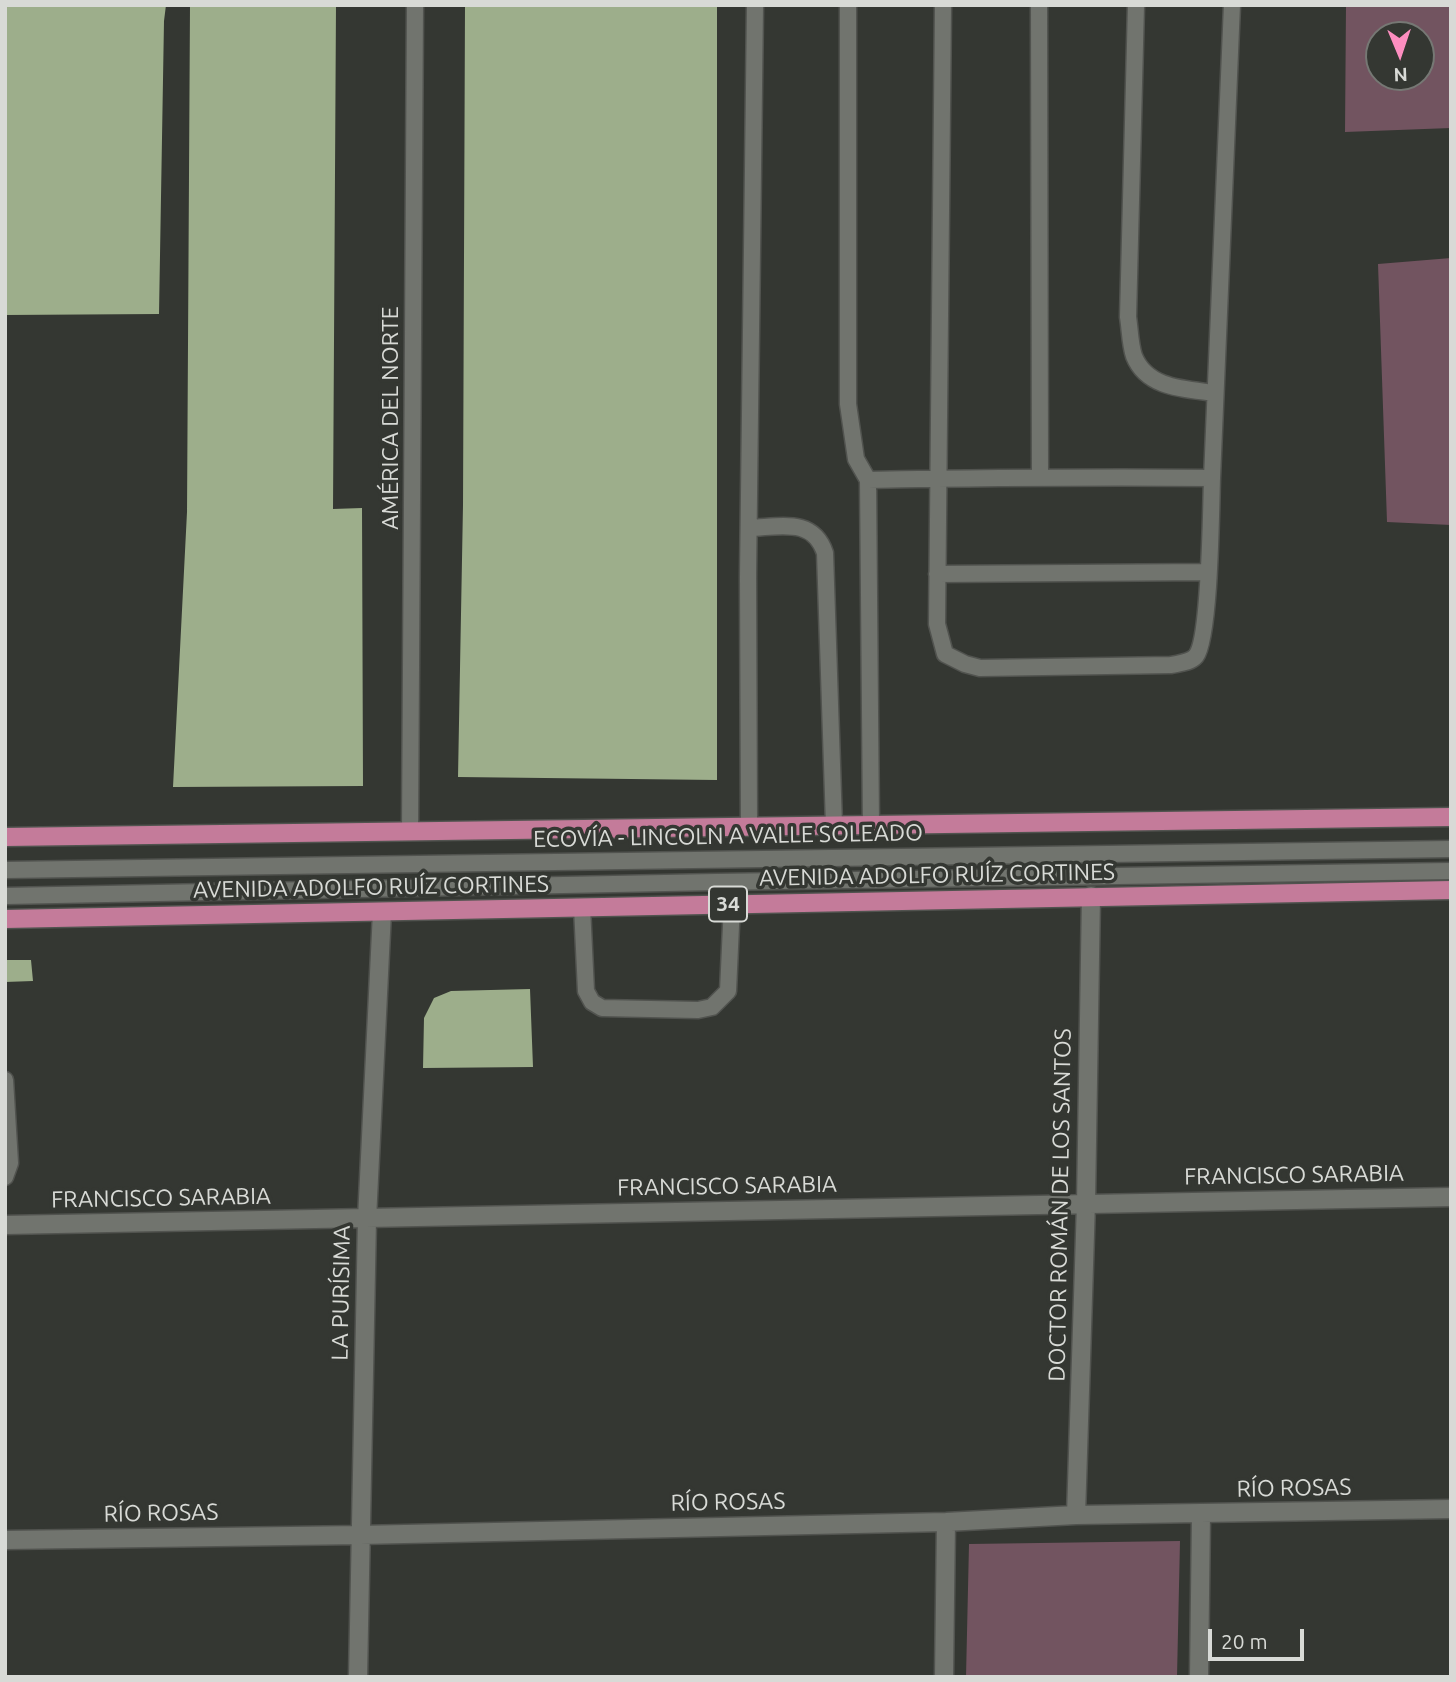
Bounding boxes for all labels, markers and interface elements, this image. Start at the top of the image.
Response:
north arrow [1365,21,1435,91]
text: N [1393,64,1408,86]
street label: AMÉRICA DEL NORTE [376,306,404,530]
street label: ECOVÍA - LINCOLN A VALLE SOLEADO [533,819,923,853]
street label: AVENIDA ADOLFO RUÍZ CORTINES [759,858,1115,892]
street label: AVENIDA ADOLFO RUÍZ CORTINES [193,870,549,904]
road number: 34 [709,886,747,922]
street label: DOCTOR ROMÁN DE LOS SANTOS [1043,1028,1077,1382]
street label: FRANCISCO SARABIA [1184,1159,1404,1191]
street label: FRANCISCO SARABIA [617,1170,837,1202]
street label: FRANCISCO SARABIA [51,1182,271,1214]
street label: LA PURÍSIMA [326,1225,356,1361]
street label: RÍO ROSAS [1236,1473,1352,1503]
street label: RÍO ROSAS [670,1487,786,1517]
street label: RÍO ROSAS [103,1498,219,1528]
scale bar [1211,1616,1307,1660]
text: 20 m [1221,1629,1268,1653]

